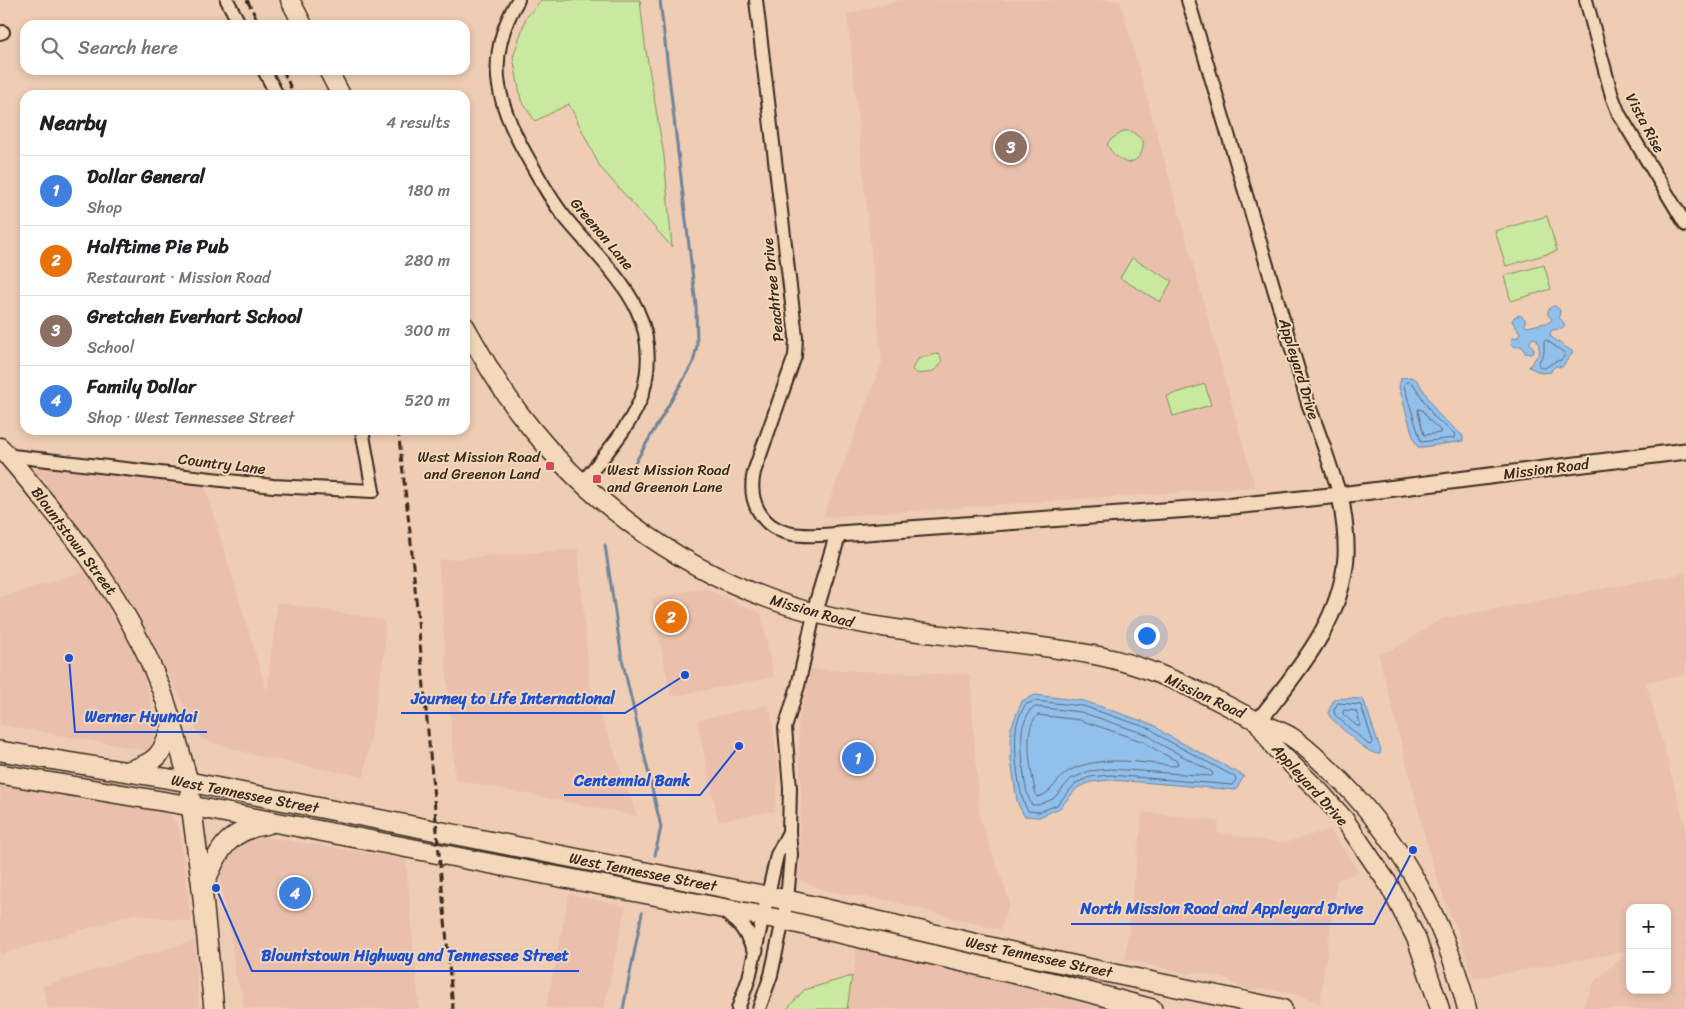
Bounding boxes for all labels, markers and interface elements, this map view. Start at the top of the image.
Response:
search box [20,20,470,75]
text: Search here [78,31,178,64]
icon: search [38,34,66,62]
street label: Vista Rise [1618,88,1672,158]
text: Nearby [40,104,106,142]
text: 4 results [386,108,450,137]
pin: 3 [995,128,1027,166]
text: Dollar General [87,160,205,193]
text: 1 [53,176,59,205]
text: 180 m [407,176,450,205]
street label: Greenon Lane [564,192,641,277]
text: Shop [87,193,122,222]
text: Halftime Pie Pub [87,230,229,263]
street label: Peachtree Drive [755,237,791,343]
text: 2 [51,246,61,275]
text: 280 m [405,246,450,275]
text: Restaurant · Mission Road [87,263,270,292]
text: Gretchen Everhart School [87,300,302,333]
street label: Appleyard Drive [1271,314,1327,423]
text: 3 [52,316,60,345]
text: 300 m [405,316,450,345]
text: School [87,333,134,362]
text: Family Dollar [87,370,196,403]
text: 4 [51,386,61,415]
text: 520 m [404,386,450,415]
text: Shop · West Tennessee Street [87,403,295,432]
place label: West Mission Road and Greenon Land [417,444,541,487]
street label: Country Lane [177,446,267,482]
street label: Mission Road [1502,451,1591,487]
place label: West Mission Road and Greenon Lane [607,457,731,500]
marker: West Mission Road and Greenon Land [544,460,556,472]
marker: West Mission Road and Greenon Lane [591,473,603,485]
street label: Blountstown Street [24,481,124,601]
street label: Mission Road [767,587,858,636]
pin: 2 [655,598,687,636]
your location [1134,623,1160,649]
street label: Mission Road [1161,666,1250,726]
callout: Journey to Life International [401,682,625,713]
text: Journey to Life International [410,684,616,713]
callout: Werner Hyundai [75,701,207,732]
text: Werner Hyundai [85,702,199,731]
street label: Appleyard Drive [1265,737,1355,833]
pin: 1 [842,739,874,777]
callout: Centennial Bank [564,764,700,795]
text: Centennial Bank [573,766,690,795]
street label: West Tennessee Street [169,767,322,821]
street label: West Tennessee Street [567,845,720,899]
pin: 4 [279,874,311,912]
callout: North Mission Road and Appleyard Drive [1071,893,1374,924]
text: North Mission Road and Appleyard Drive [1079,894,1364,923]
map controls [1626,904,1671,994]
button: + [1626,904,1671,949]
street label: West Tennessee Street [963,929,1116,985]
callout: Blountstown Highway and Tennessee Street [252,940,579,971]
text: Blountstown Highway and Tennessee Street [261,941,569,970]
button: − [1626,949,1671,994]

